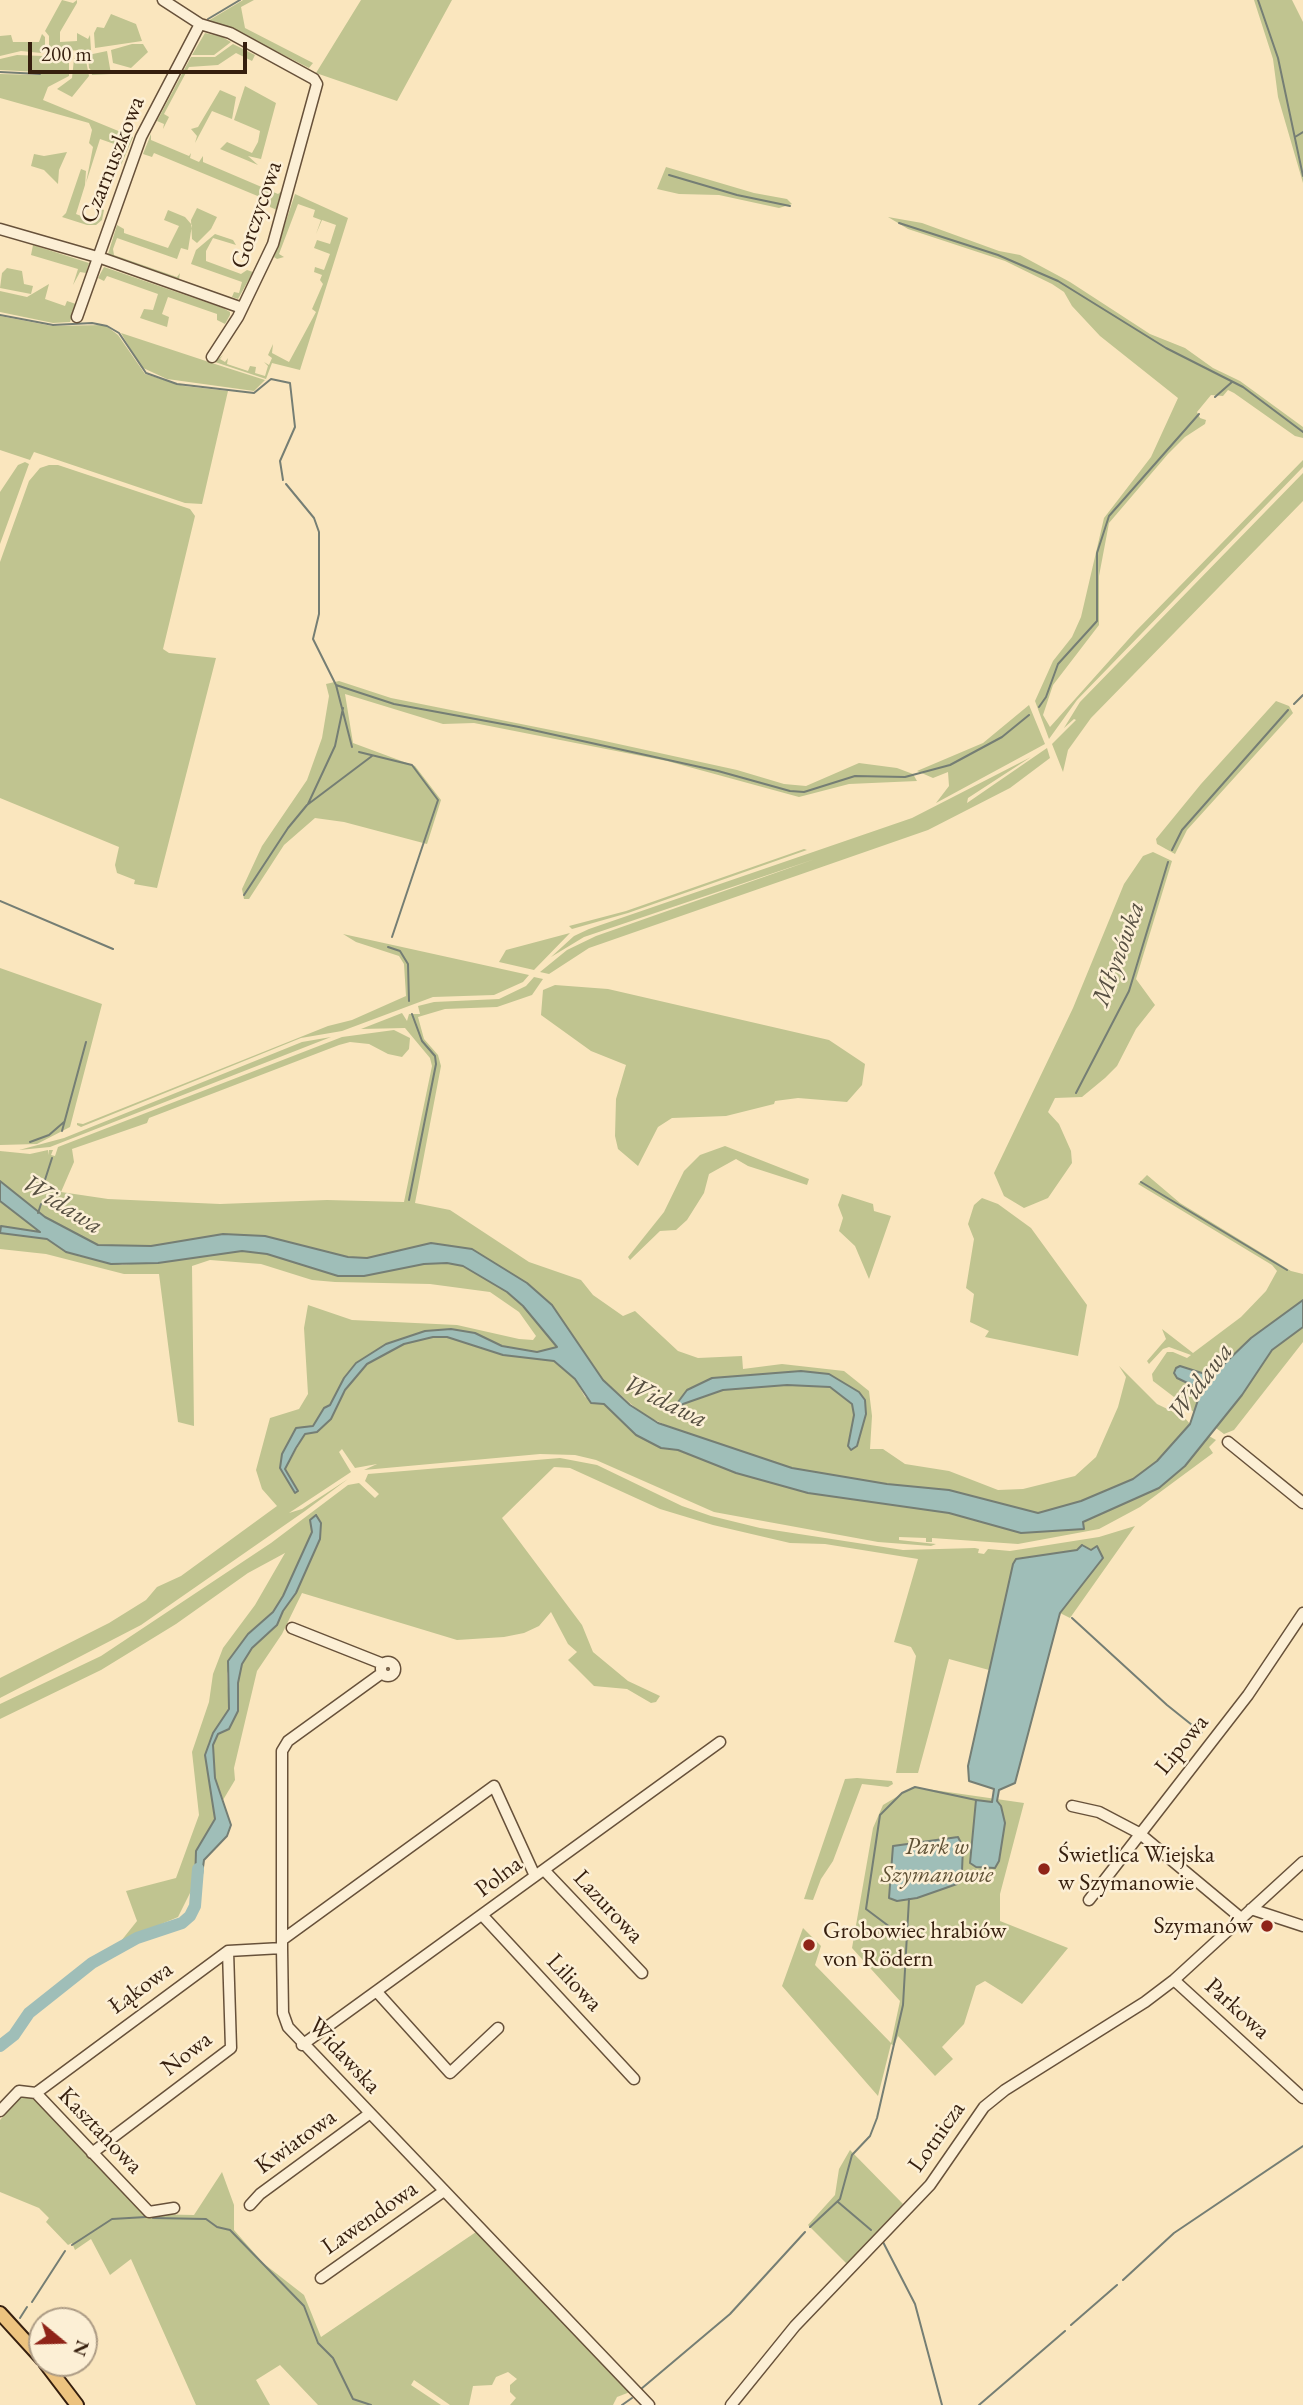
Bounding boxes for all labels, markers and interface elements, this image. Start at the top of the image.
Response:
scale bar [32,28,250,72]
text: 200 m [41,40,92,67]
street label: Czarnuszkowa [75,92,151,228]
street label: Gorczycowa [225,157,289,273]
water label: Młynówka [1086,898,1152,1010]
water label: Widawa [16,1168,108,1242]
water label: Widawa [1162,1337,1240,1427]
water label: Widawa [618,1368,712,1436]
street label: Lipowa [1149,1709,1215,1781]
park label: Park w Szymanowie [881,1833,993,1889]
place label: Świetlica Wiejska w Szymanowie [1058,1841,1215,1897]
street label: Polna [470,1850,528,1904]
marker: Świetlica Wiejska w Szymanowie [1036,1861,1052,1877]
street label: Lazurowa [567,1864,649,1950]
place label: Szymanów [1153,1912,1253,1940]
place label: Grobowiec hrabiów von Rödern [823,1917,1006,1973]
marker: Szymanów [1259,1918,1275,1934]
marker: Grobowiec hrabiów von Rödern [801,1937,817,1953]
street label: Liliowa [540,1948,608,2018]
street label: Łąkowa [103,1955,179,2021]
street label: Parkowa [1198,1972,1276,2046]
street label: Widawska [302,2012,386,2100]
street label: Nowa [156,2025,218,2083]
street label: Kasztanowa [52,2082,148,2180]
street label: Lotnicza [902,2096,972,2178]
street label: Kwiatowa [250,2103,342,2181]
street label: Lawendowa [317,2175,423,2261]
north arrow [28,2307,98,2377]
text: N [67,2337,96,2360]

